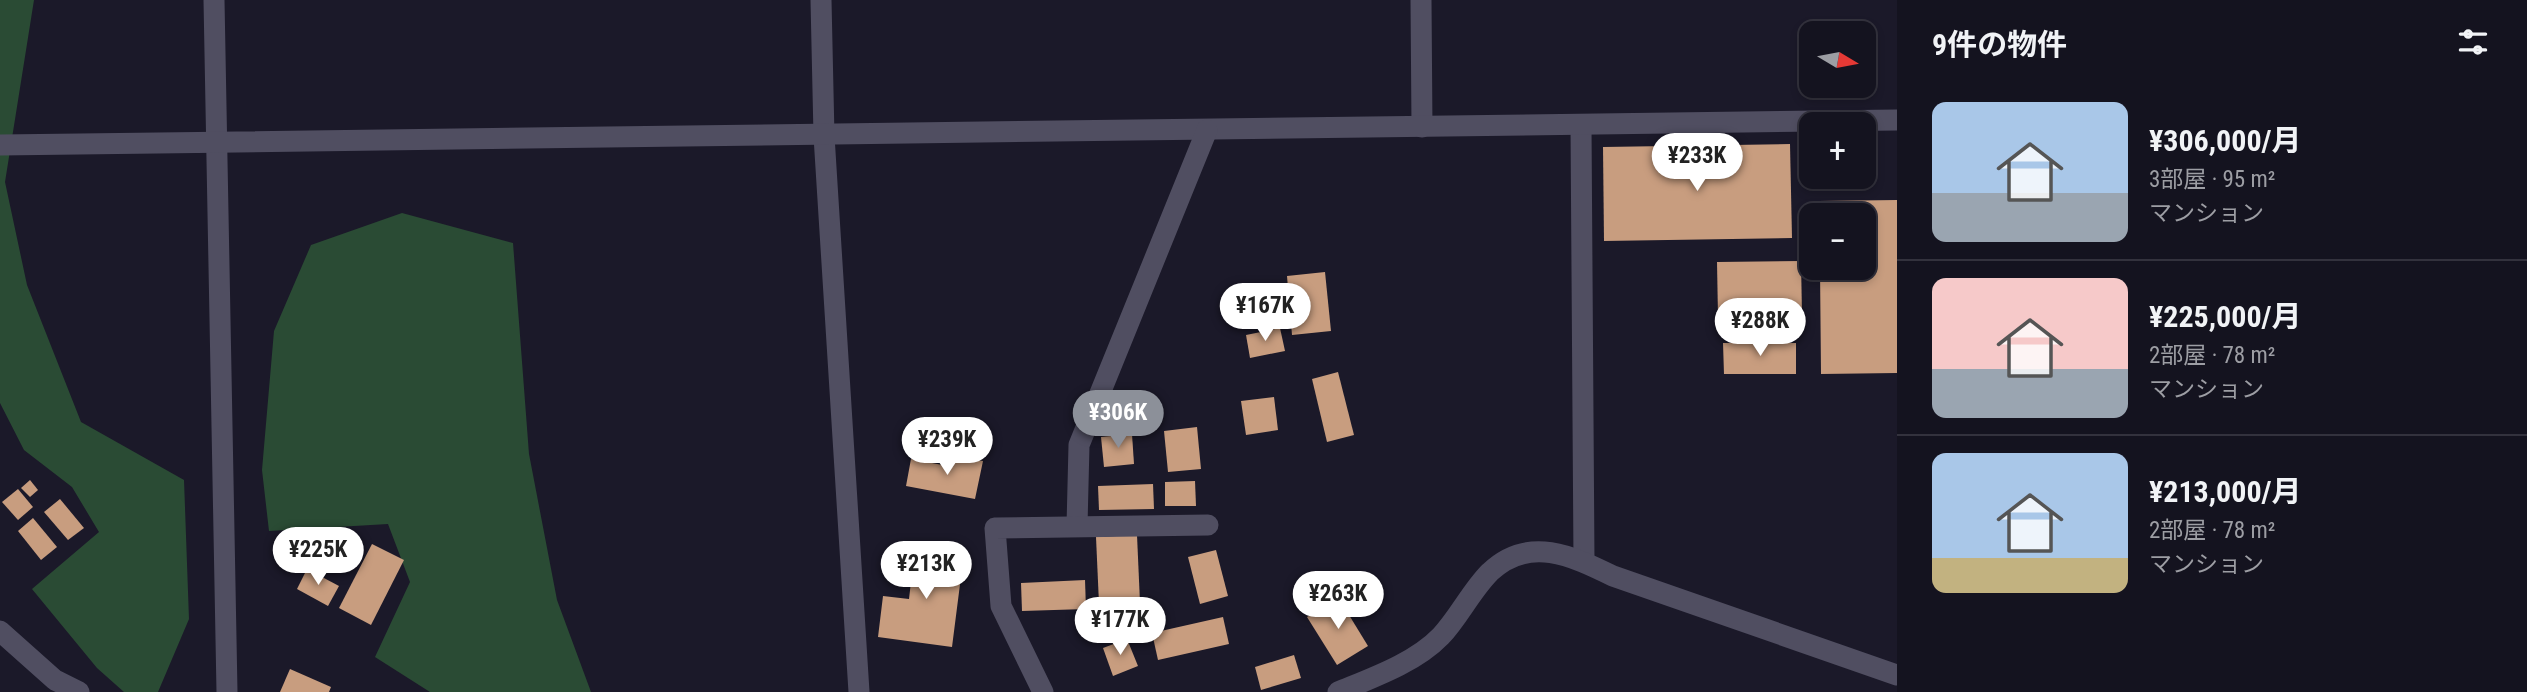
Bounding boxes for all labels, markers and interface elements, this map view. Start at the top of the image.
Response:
north arrow [1799,21,1876,98]
map controls [1799,21,1876,280]
icon: filters [2454,23,2492,61]
text: 9件の物件 [1932,27,2067,62]
button: + [1799,112,1876,189]
text: ¥306,000/月 [2149,123,2302,158]
icon: home [1988,130,2072,214]
pin: ¥233K [1648,134,1746,193]
text: ¥233K [1668,142,1726,169]
text: 3部屋 · 95 m² [2149,166,2275,193]
text: マンション [2149,200,2264,227]
button: − [1799,203,1876,280]
pin: ¥167K [1216,284,1314,343]
text: ¥167K [1236,292,1294,319]
pin: ¥288K [1711,298,1809,358]
text: ¥225,000/月 [2149,299,2302,334]
icon: home [1988,306,2072,390]
text: ¥288K [1731,307,1789,334]
text: 2部屋 · 78 m² [2149,342,2275,369]
text: マンション [2149,376,2264,403]
pin: ¥306K [1069,391,1167,450]
text: ¥306K [1089,399,1147,426]
pin: ¥239K [898,418,996,477]
text: ¥239K [918,426,976,453]
text: ¥213,000/月 [2149,474,2302,509]
icon: home [1988,481,2072,565]
text: 2部屋 · 78 m² [2149,517,2275,544]
pin: ¥225K [269,528,367,587]
text: ¥225K [289,536,347,563]
pin: ¥213K [877,542,975,601]
text: ¥213K [897,550,955,577]
text: マンション [2149,551,2264,578]
pin: ¥263K [1289,572,1387,631]
text: ¥263K [1309,580,1367,607]
pin: ¥177K [1071,598,1169,657]
text: ¥177K [1091,606,1149,633]

